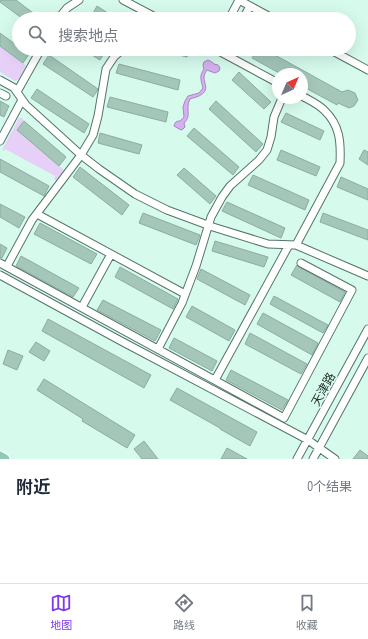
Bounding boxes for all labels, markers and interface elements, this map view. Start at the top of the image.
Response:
search box [12,12,356,56]
icon: search [26,23,48,45]
text: 搜索地点 [58,26,118,45]
north arrow [272,68,308,104]
street label: 天津路 [308,370,338,408]
text: 附近 [16,476,50,498]
text: 0个结果 [307,478,352,495]
tab: 地图 [50,592,72,632]
tab: 路线 [173,592,195,632]
tab: 收藏 [296,592,318,632]

